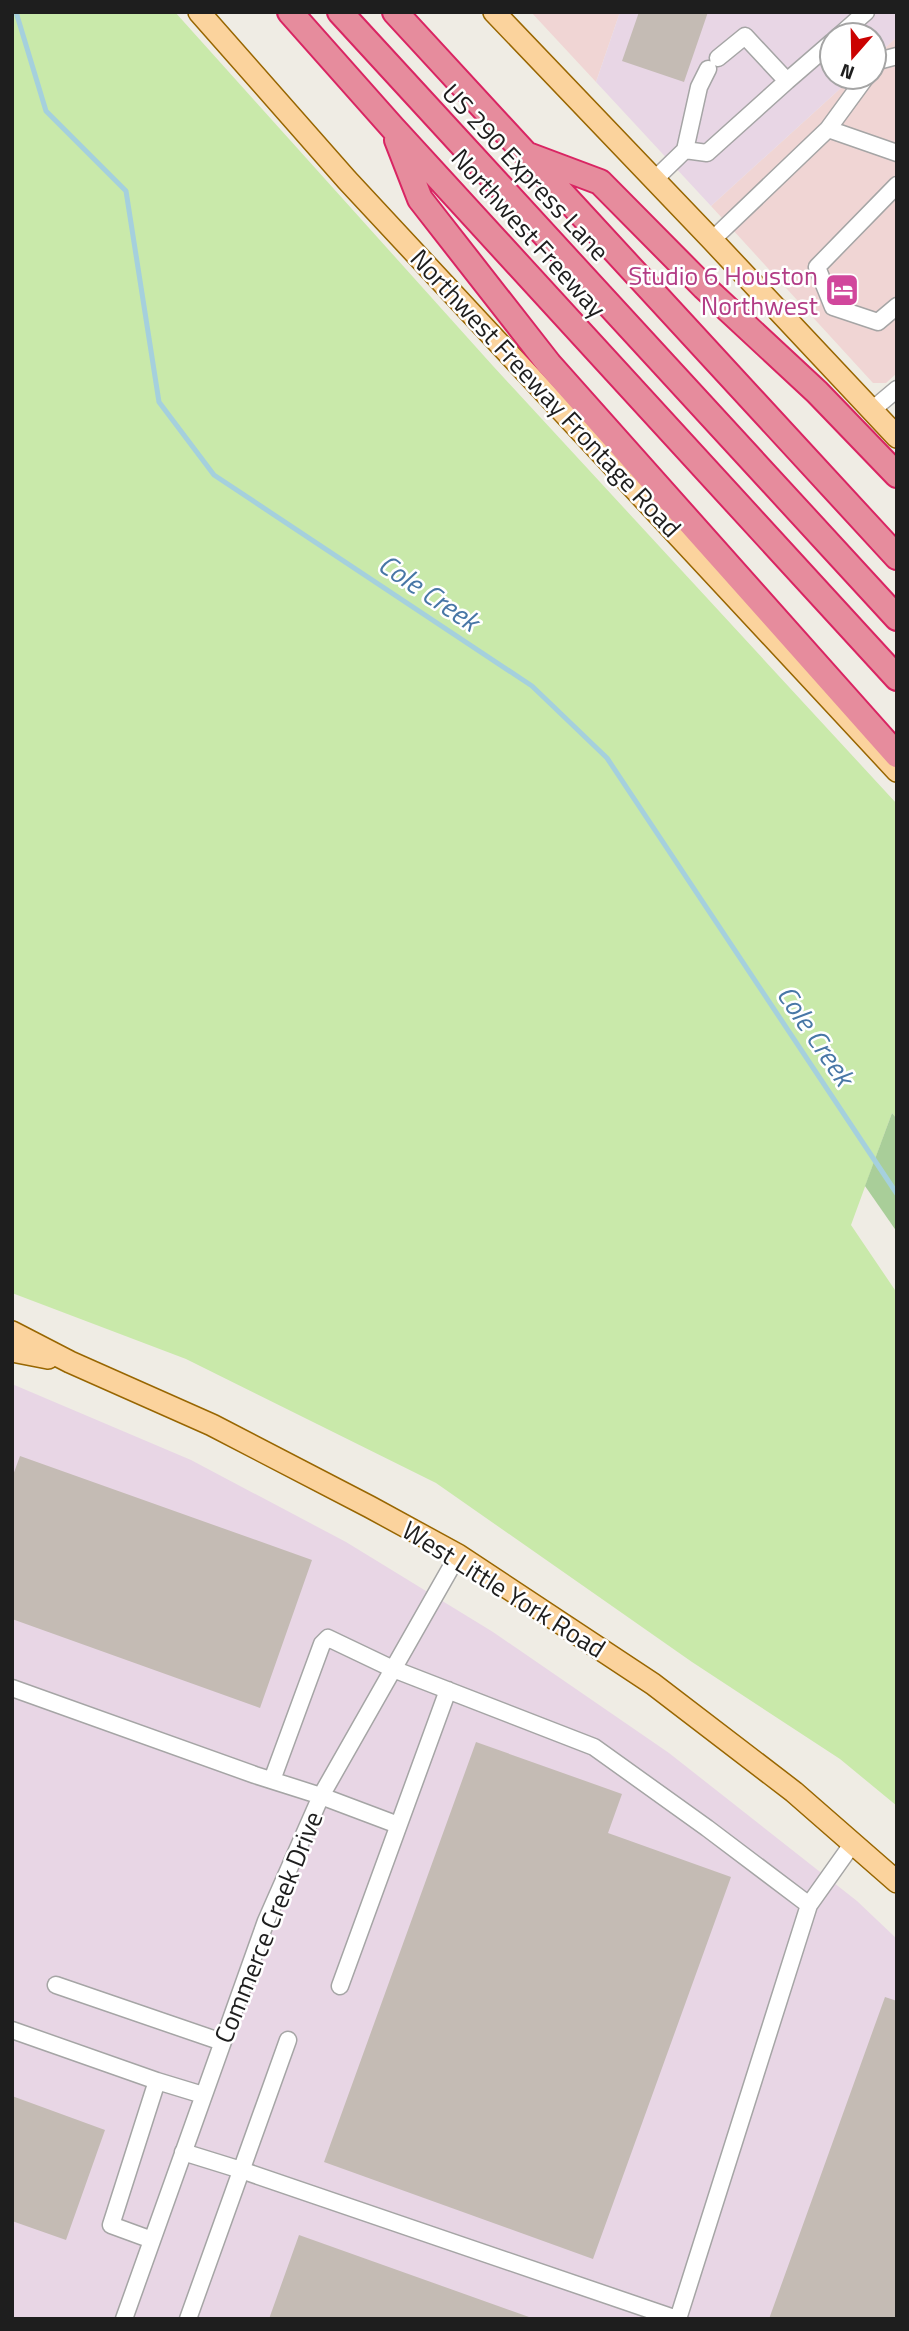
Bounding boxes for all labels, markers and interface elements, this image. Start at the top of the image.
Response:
north arrow [818,21,888,91]
text: N [836,57,858,88]
street label: US 290 Express Lane [433,75,619,269]
street label: Northwest Freeway [442,140,616,326]
street label: Northwest Freeway Frontage Road [402,240,690,546]
place label: Studio 6 Houston Northwest [628,256,818,325]
hotel icon: Studio 6 Houston Northwest [823,271,861,309]
water label: Cole Creek [370,542,491,644]
water label: Cole Creek [766,976,868,1097]
street label: West Little York Road [395,1511,613,1667]
street label: Commerce Creek Drive [204,1805,332,2049]

